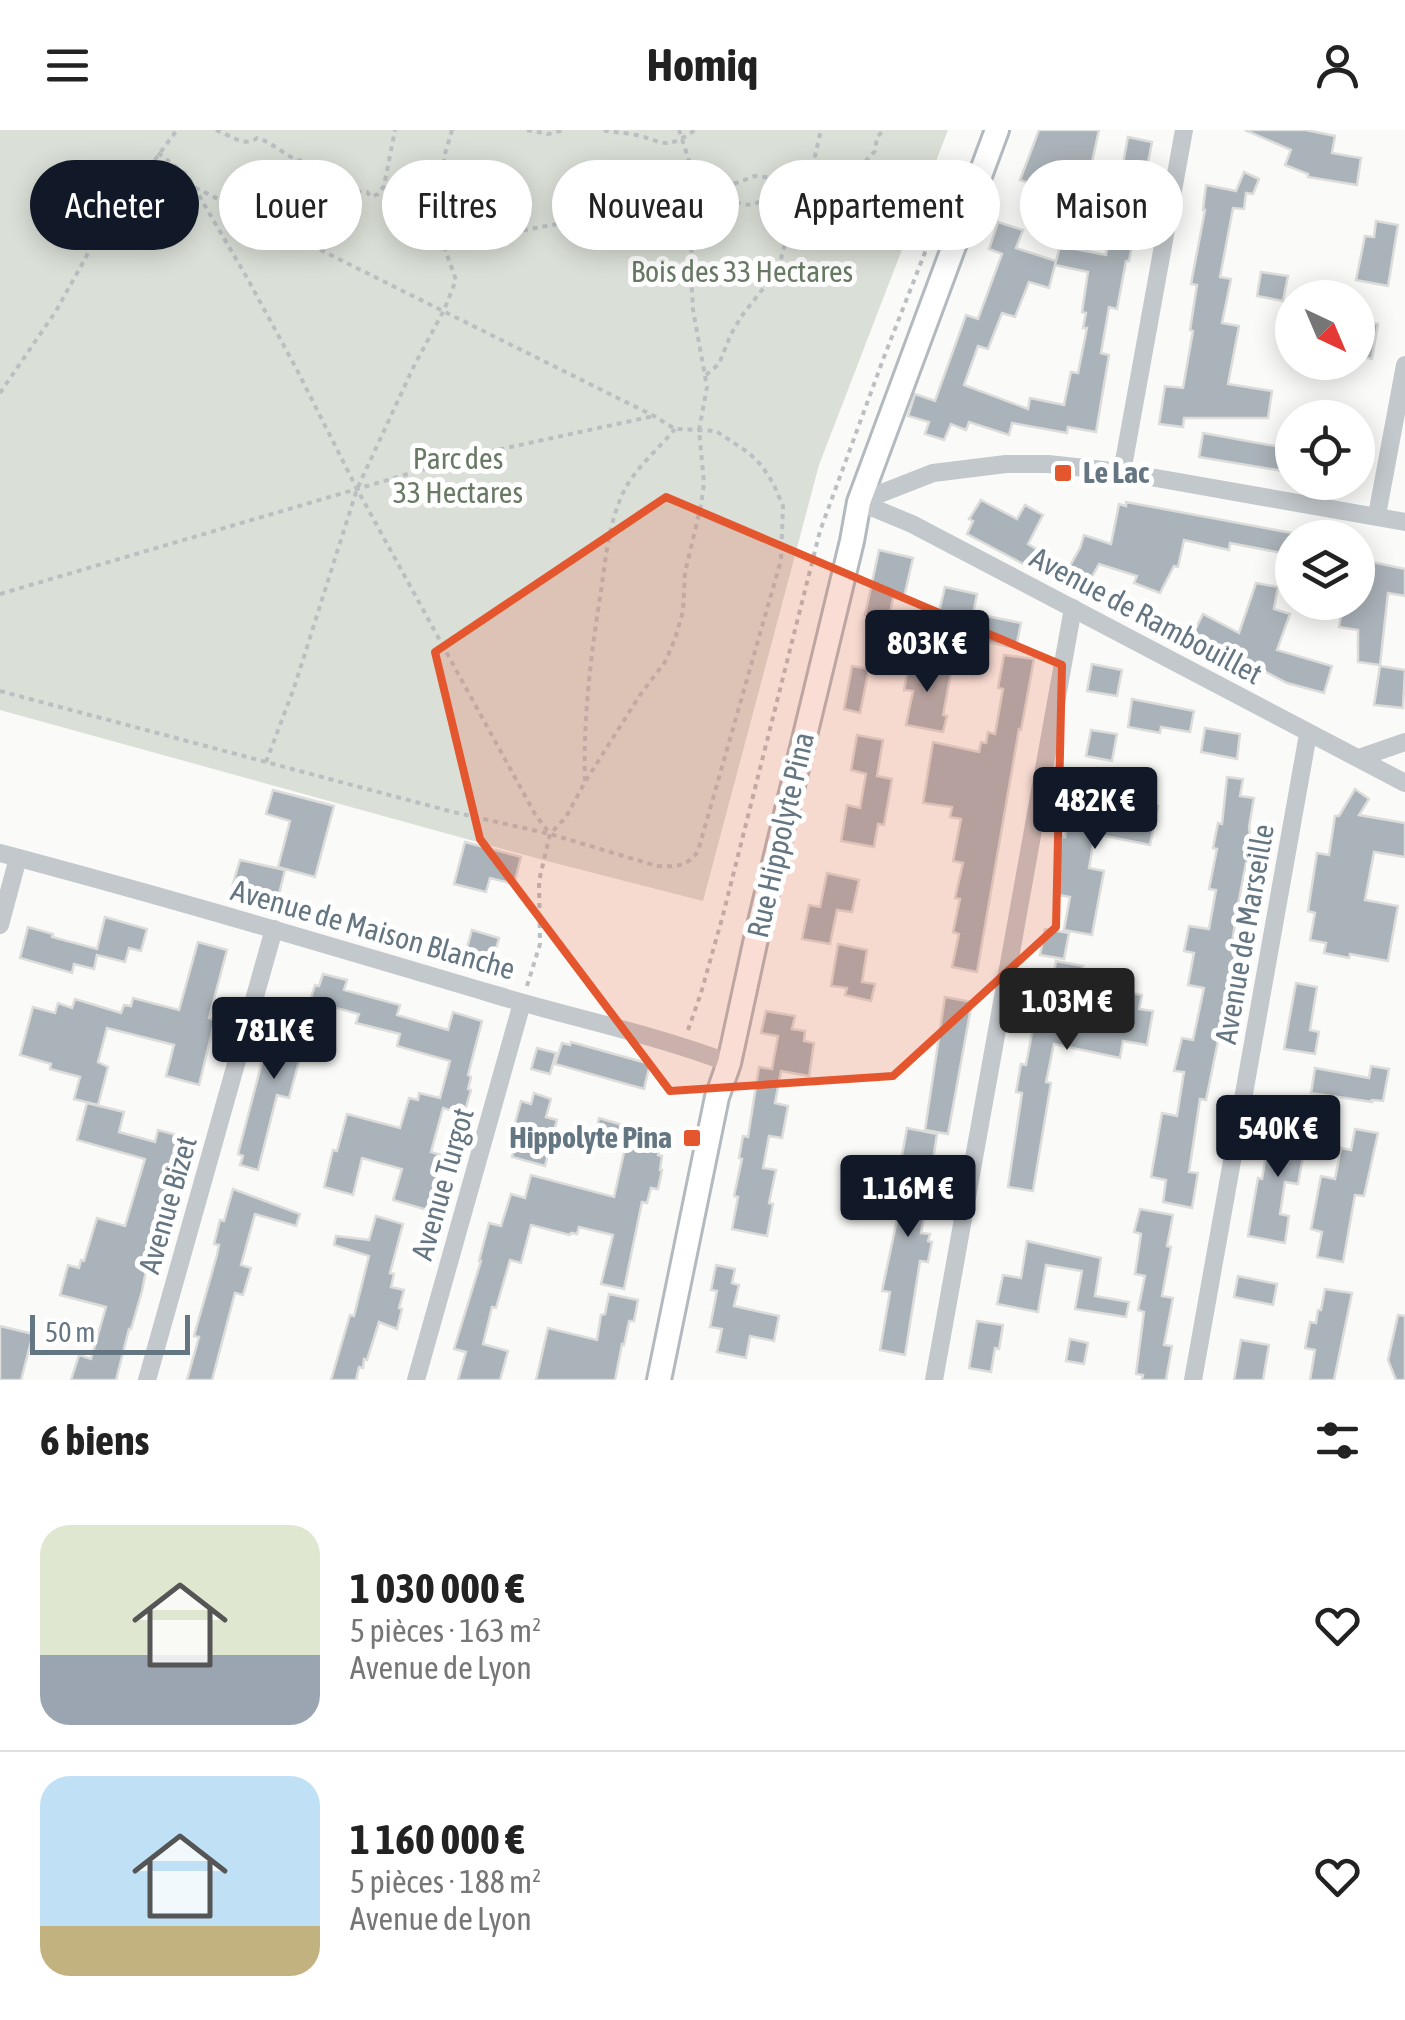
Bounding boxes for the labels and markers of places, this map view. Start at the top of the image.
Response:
place label: Le Lac [1083,455,1149,489]
marker: Le Lac [1052,462,1074,484]
pin: 803K € [846,610,1008,695]
pin: 482K € [1014,767,1176,852]
pin: 1.03M € [975,968,1159,1053]
pin: 781K € [193,997,355,1082]
pin: 540K € [1197,1095,1359,1180]
place label: Hippolyte Pina [509,1120,672,1154]
marker: Hippolyte Pina [681,1127,703,1149]
pin: 1.16M € [816,1155,1000,1240]

